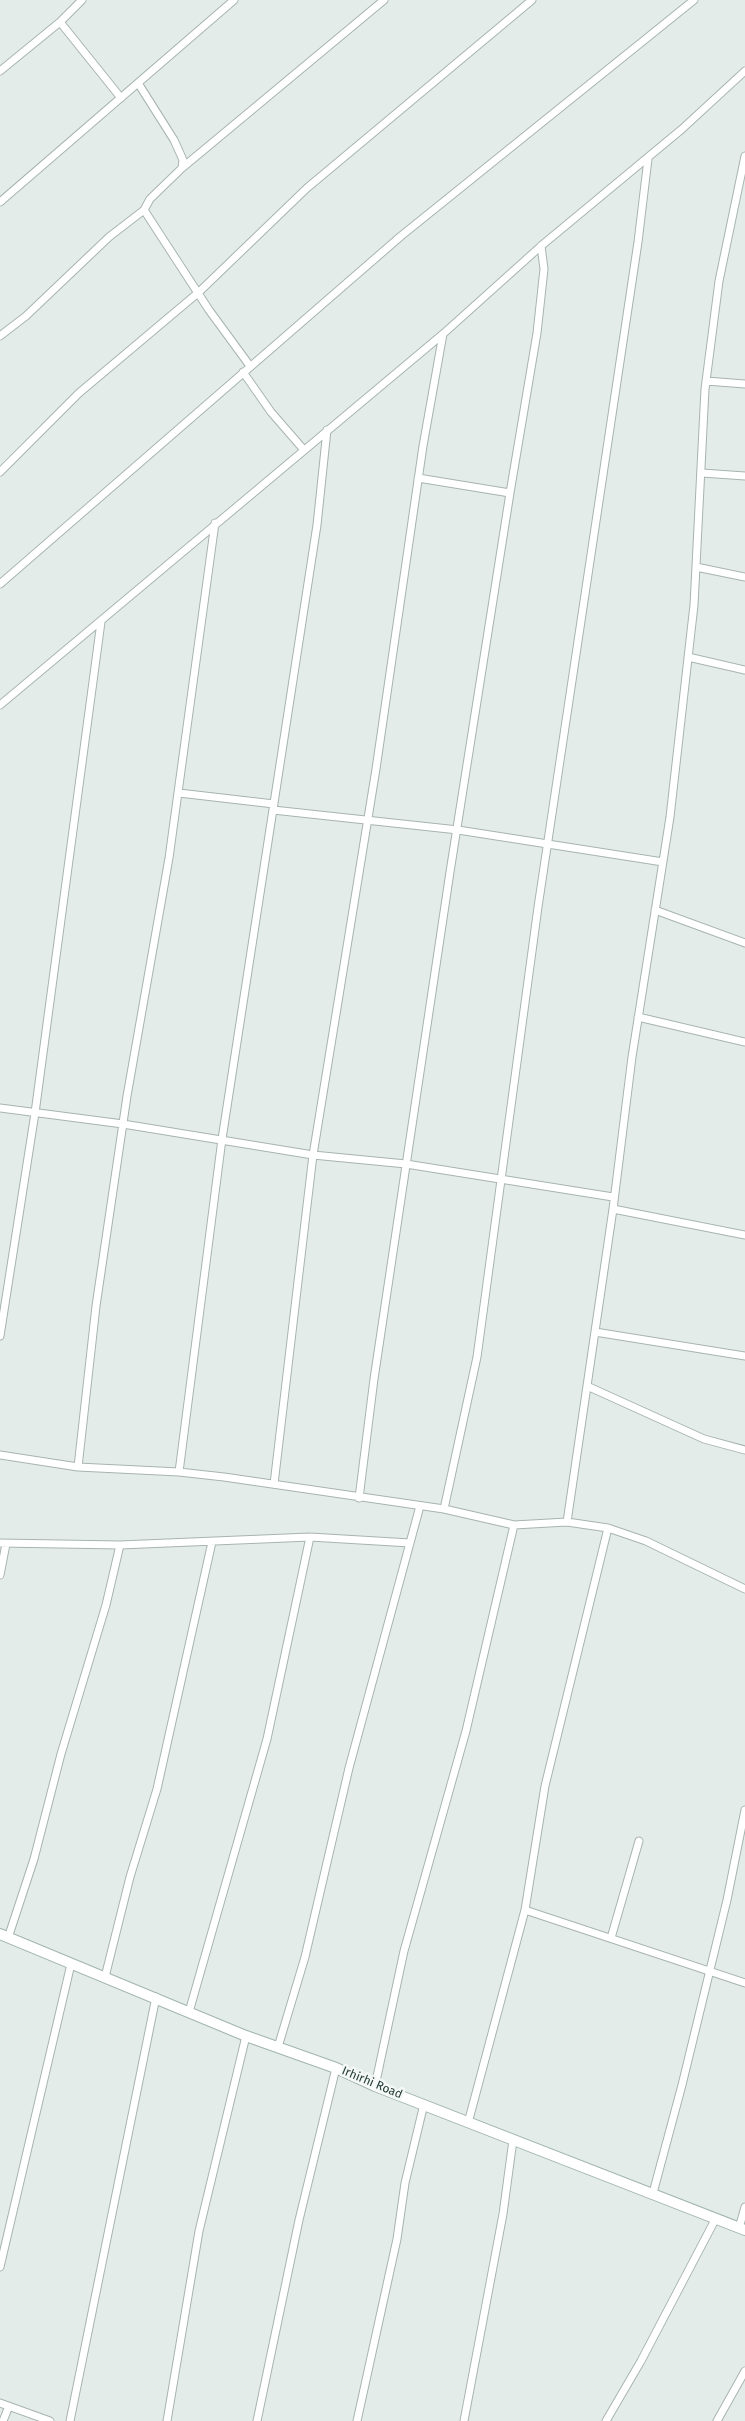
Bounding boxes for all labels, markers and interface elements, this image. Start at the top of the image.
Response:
street label: Irhirhi Road [340,2064,404,2102]

